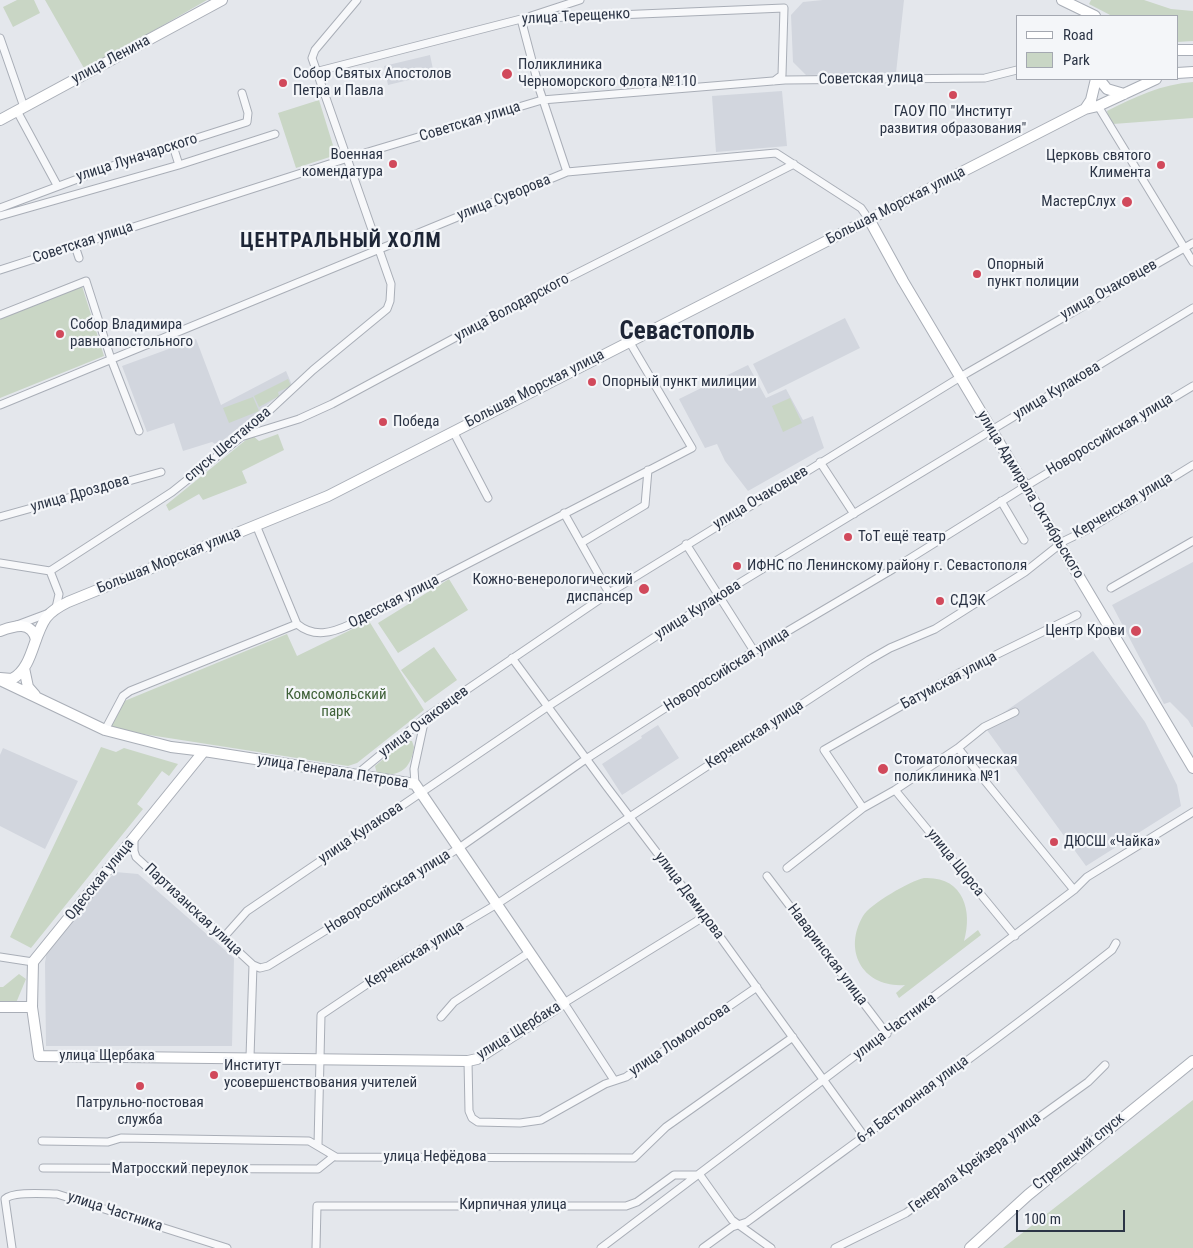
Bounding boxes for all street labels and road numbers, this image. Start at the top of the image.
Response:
street label: улица Терещенко [521,5,631,29]
street label: улица Ленина [69,32,153,88]
street label: Советская улица [819,69,923,89]
street label: Советская улица [417,98,523,146]
street label: улица Луначарского [74,130,200,186]
street label: Большая Морская улица [824,163,968,249]
street label: улица Суворова [455,171,553,225]
street label: Советская улица [30,218,136,268]
street label: улица Очаковцев [1058,256,1160,324]
street label: улица Володарского [452,270,572,346]
street label: Большая Морская улица [463,346,607,432]
street label: улица Кулакова [1010,358,1104,424]
street label: Новороссийская улица [1044,390,1176,480]
street label: спуск Шестакова [181,404,275,486]
street label: улица Адмирала Октябрьского [973,408,1087,582]
street label: улица Очаковцев [710,463,812,533]
street label: Керченская улица [1070,469,1176,543]
street label: улица Дроздова [29,471,131,517]
street label: Большая Морская улица [94,524,244,598]
street label: Одесская улица [346,571,442,633]
street label: улица Кулакова [652,576,744,644]
street label: Новороссийская улица [661,624,793,716]
street label: Батумская улица [898,648,1000,714]
street label: улица Очаковцев [376,682,472,762]
street label: Керченская улица [703,697,807,773]
street label: улица Генерала Петрова [256,751,410,793]
street label: улица Кулакова [315,798,407,868]
street label: улица Щорса [922,826,988,900]
street label: Одесская улица [62,836,138,924]
street label: Новороссийская улица [322,846,454,938]
street label: улица Демидова [650,849,728,943]
street label: Партизанская улица [140,860,246,960]
street label: Наваринская улица [783,901,871,1009]
street label: Керченская улица [362,917,468,993]
street label: улица Частника [850,990,940,1064]
street label: улица Щербака [474,998,564,1064]
street label: улица Ломоносова [626,1000,734,1080]
street label: улица Щербака [59,1047,155,1065]
street label: 6-я Бастионная улица [854,1052,972,1148]
street label: Генерала Крейзера улица [905,1109,1045,1217]
street label: Стрелецкий спуск [1030,1110,1128,1194]
street label: улица Нефёдова [384,1148,486,1166]
street label: Матросский переулок [112,1160,248,1178]
street label: улица Частника [65,1188,165,1236]
street label: Кирпичная улица [459,1196,567,1214]

